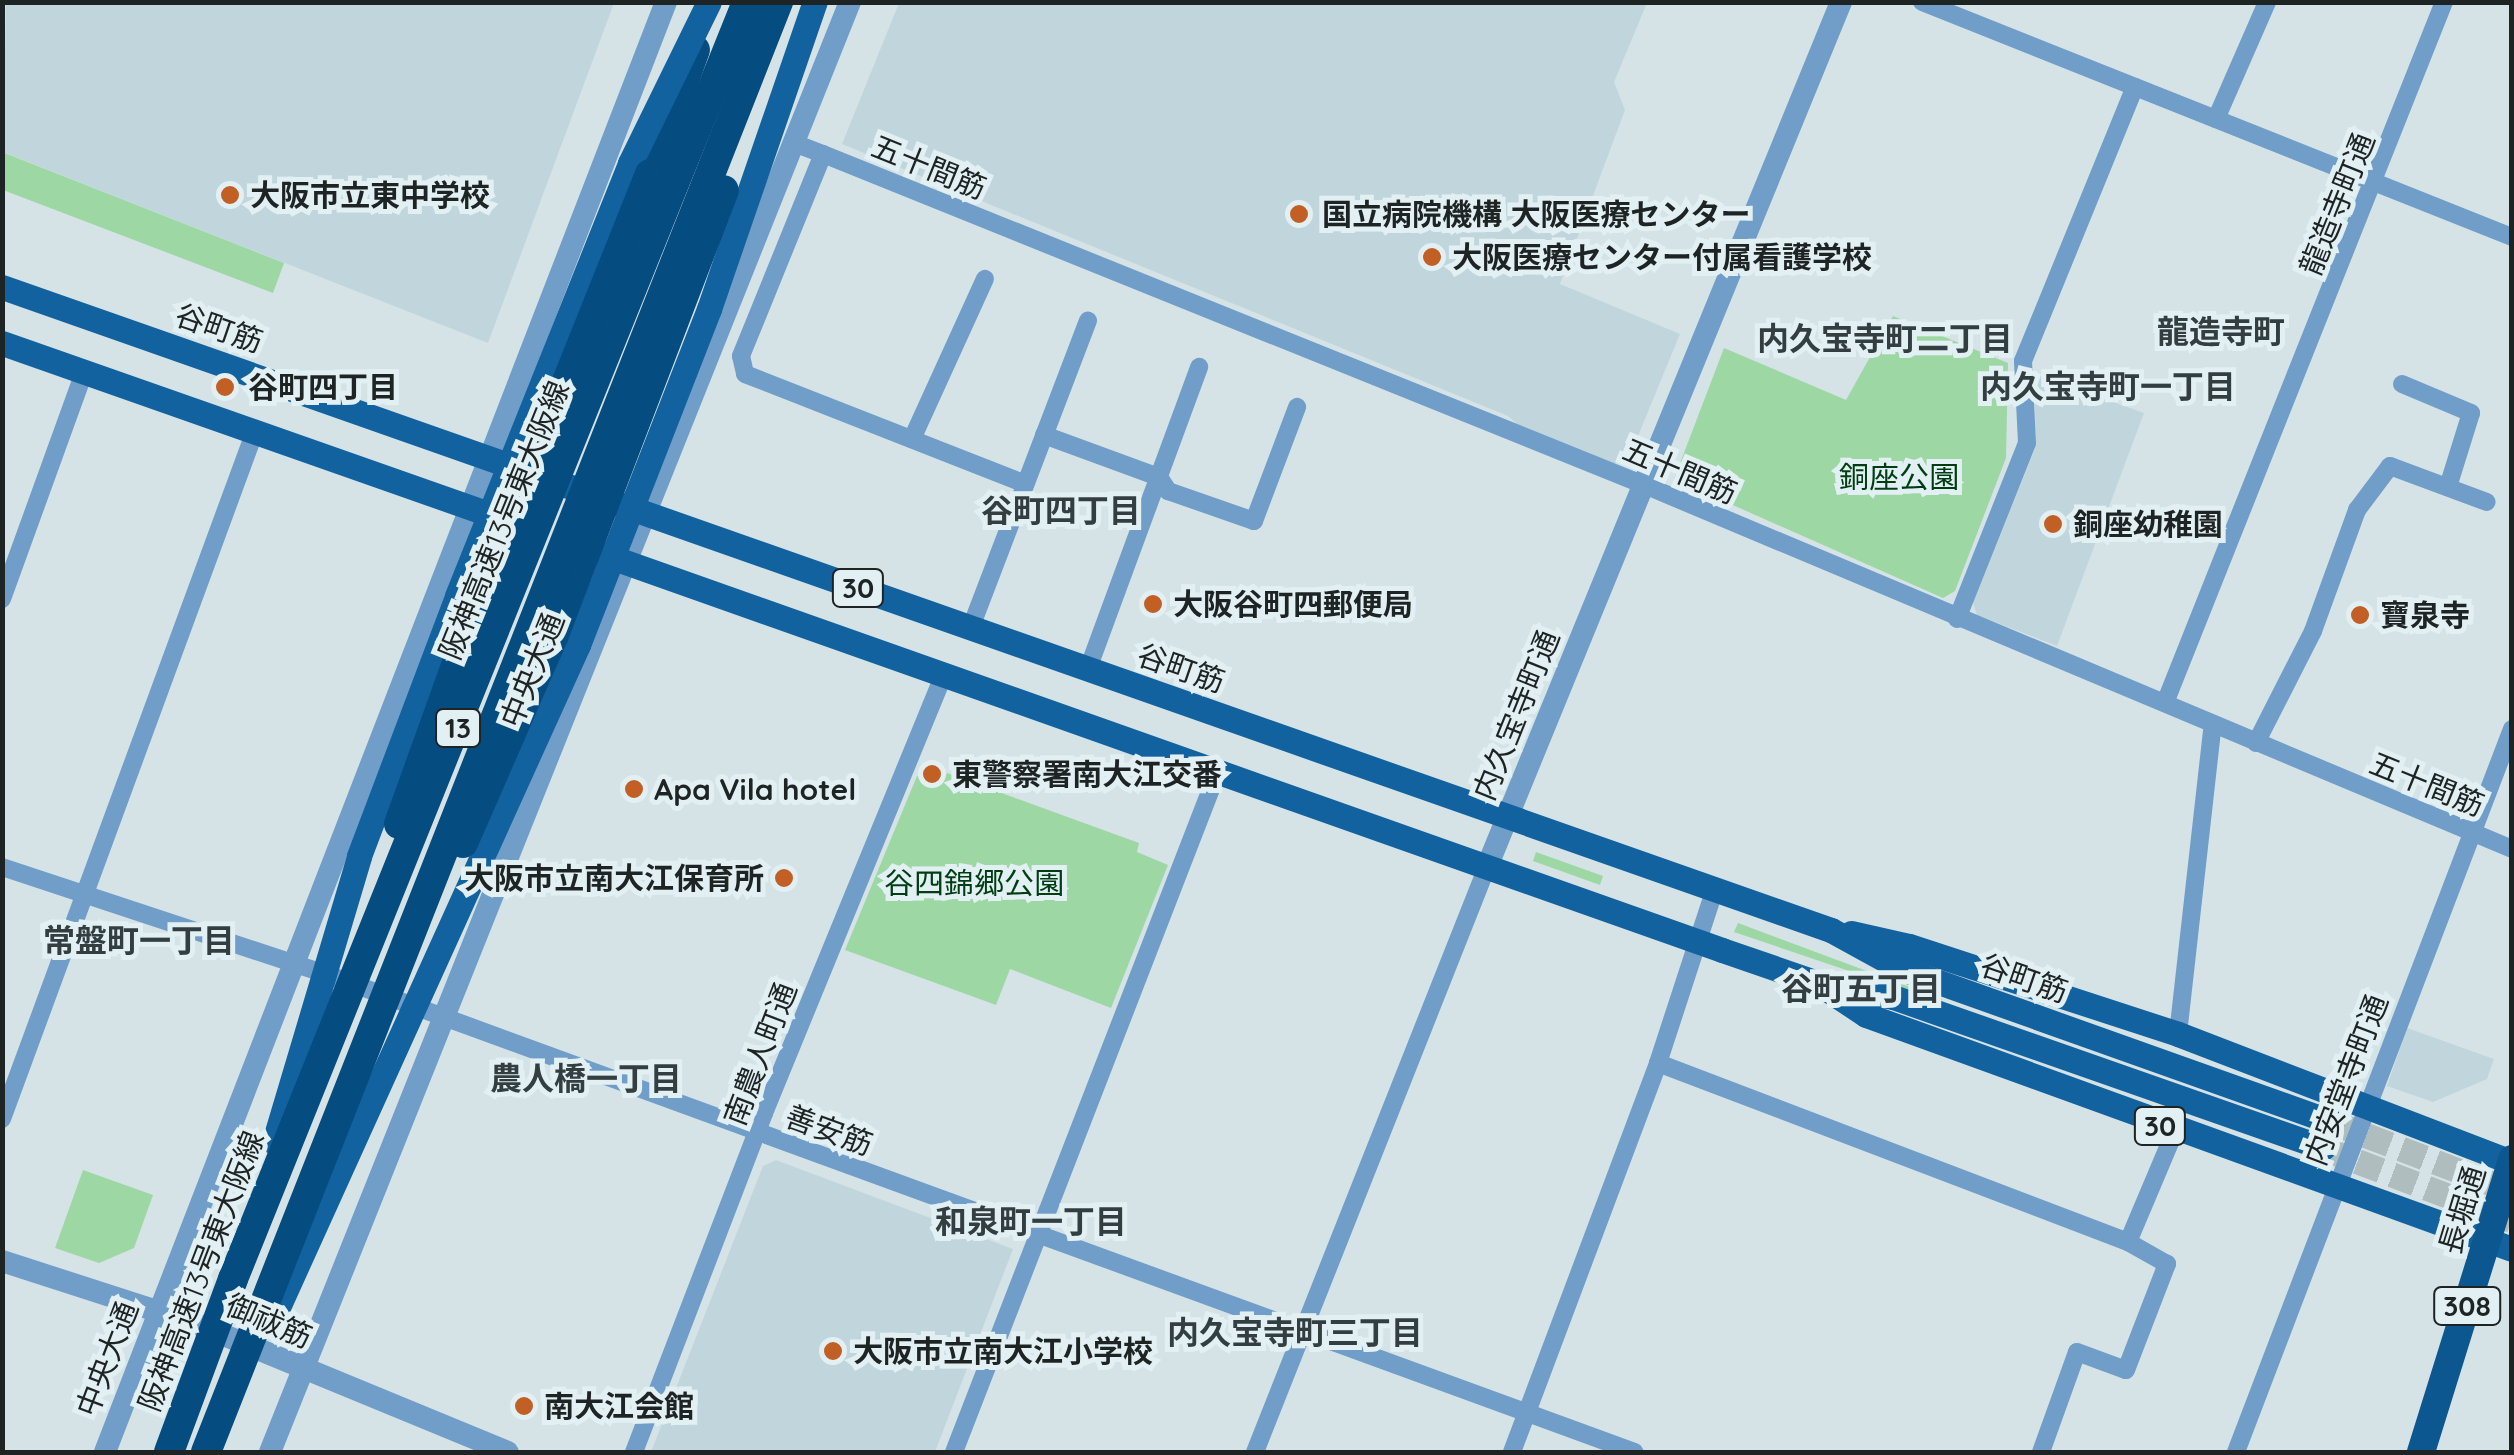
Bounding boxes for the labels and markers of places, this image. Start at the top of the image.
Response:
place label: 大阪市立東中学校 [250,177,490,213]
marker: 大阪市立東中学校 [219,184,241,206]
place label: 国立病院機構 大阪医療センター [1322,196,1750,232]
marker: 国立病院機構 大阪医療センター [1286,201,1312,227]
place label: 大阪医療センター付属看護学校 [1452,239,1872,275]
marker: 大阪医療センター付属看護学校 [1421,246,1443,268]
place label: 谷町四丁目 [248,369,398,405]
marker: 谷町四丁目 [212,374,238,400]
place label: 銅座幼稚園 [2073,506,2223,542]
marker: 銅座幼稚園 [2042,513,2064,535]
place label: 大阪谷町四郵便局 [1173,586,1413,622]
marker: 大阪谷町四郵便局 [1142,593,1164,615]
place label: 寶泉寺 [2380,597,2470,633]
marker: 寶泉寺 [2349,604,2371,626]
place label: 東警察署南大江交番 [952,756,1222,792]
marker: 東警察署南大江交番 [921,763,943,785]
place label: Apa Vila hotel [654,771,856,807]
marker: Apa Vila hotel [623,778,645,800]
place label: 大阪市立南大江保育所 [464,860,764,896]
marker: 大阪市立南大江保育所 [773,867,795,889]
place label: 大阪市立南大江小学校 [853,1333,1153,1369]
marker: 大阪市立南大江小学校 [822,1340,844,1362]
place label: 南大江会館 [544,1388,694,1424]
marker: 南大江会館 [513,1395,535,1417]

